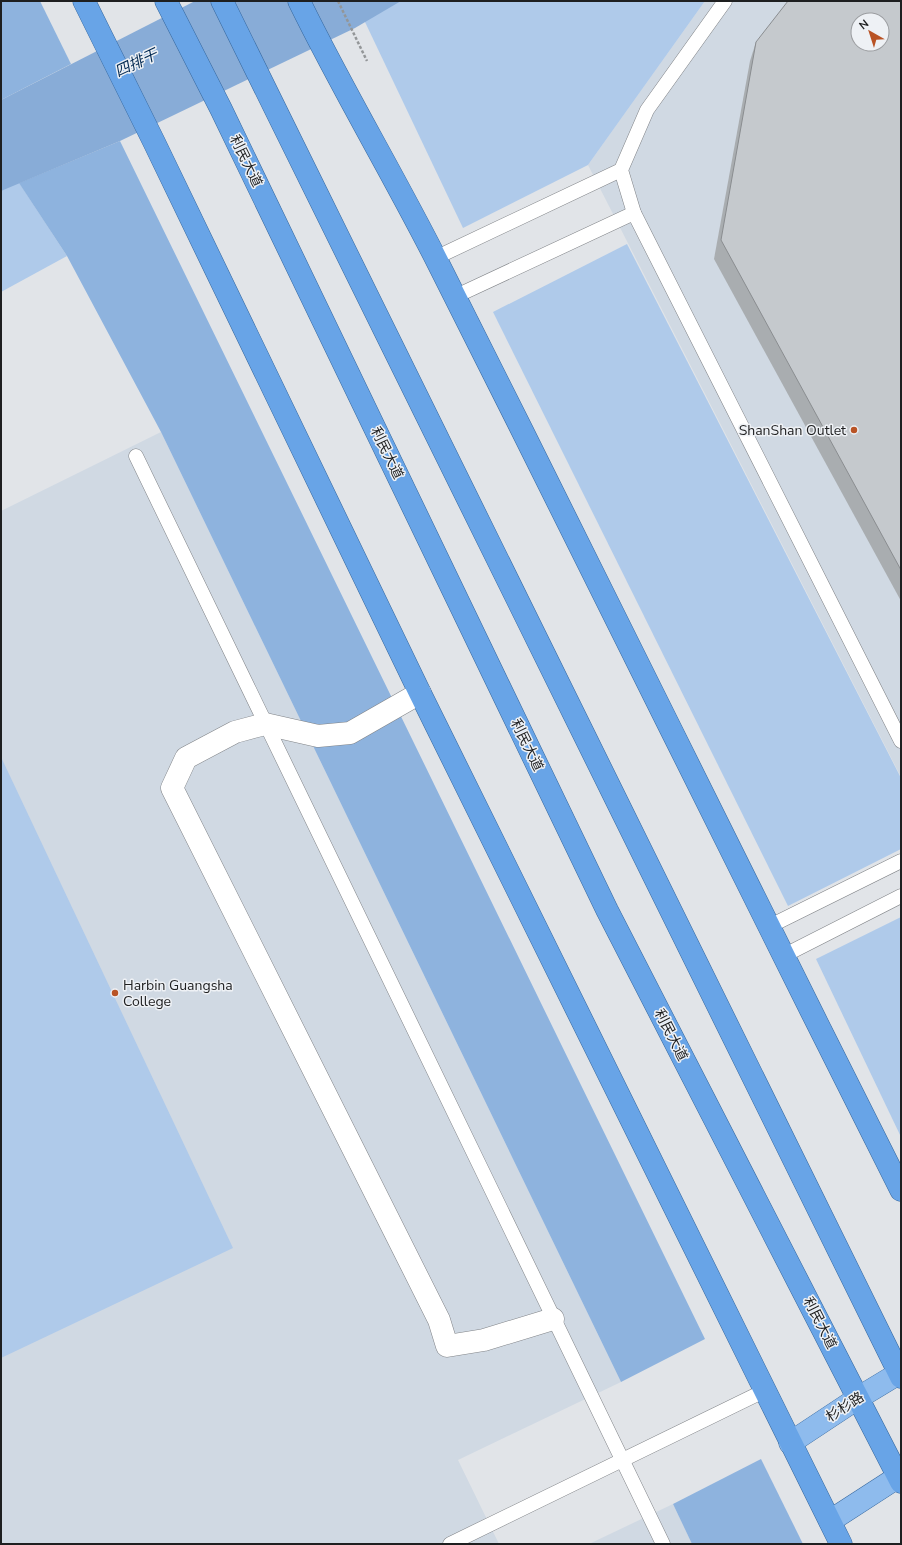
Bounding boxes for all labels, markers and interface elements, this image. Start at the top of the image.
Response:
north arrow [850,12,890,52]
text: N [856,16,872,33]
water label: 四排干 [111,44,162,82]
street label: 利民大道 [225,132,267,190]
place label: ShanShan Outlet [739,421,846,440]
street label: 利民大道 [366,424,408,482]
marker: ShanShan Outlet [849,425,859,435]
street label: 利民大道 [506,716,548,774]
place label: Harbin Guangsha College [123,976,233,1011]
marker: Harbin Guangsha College [110,988,120,998]
street label: 利民大道 [650,1006,692,1064]
street label: 利民大道 [799,1294,841,1352]
street label: 杉杉路 [822,1388,868,1426]

